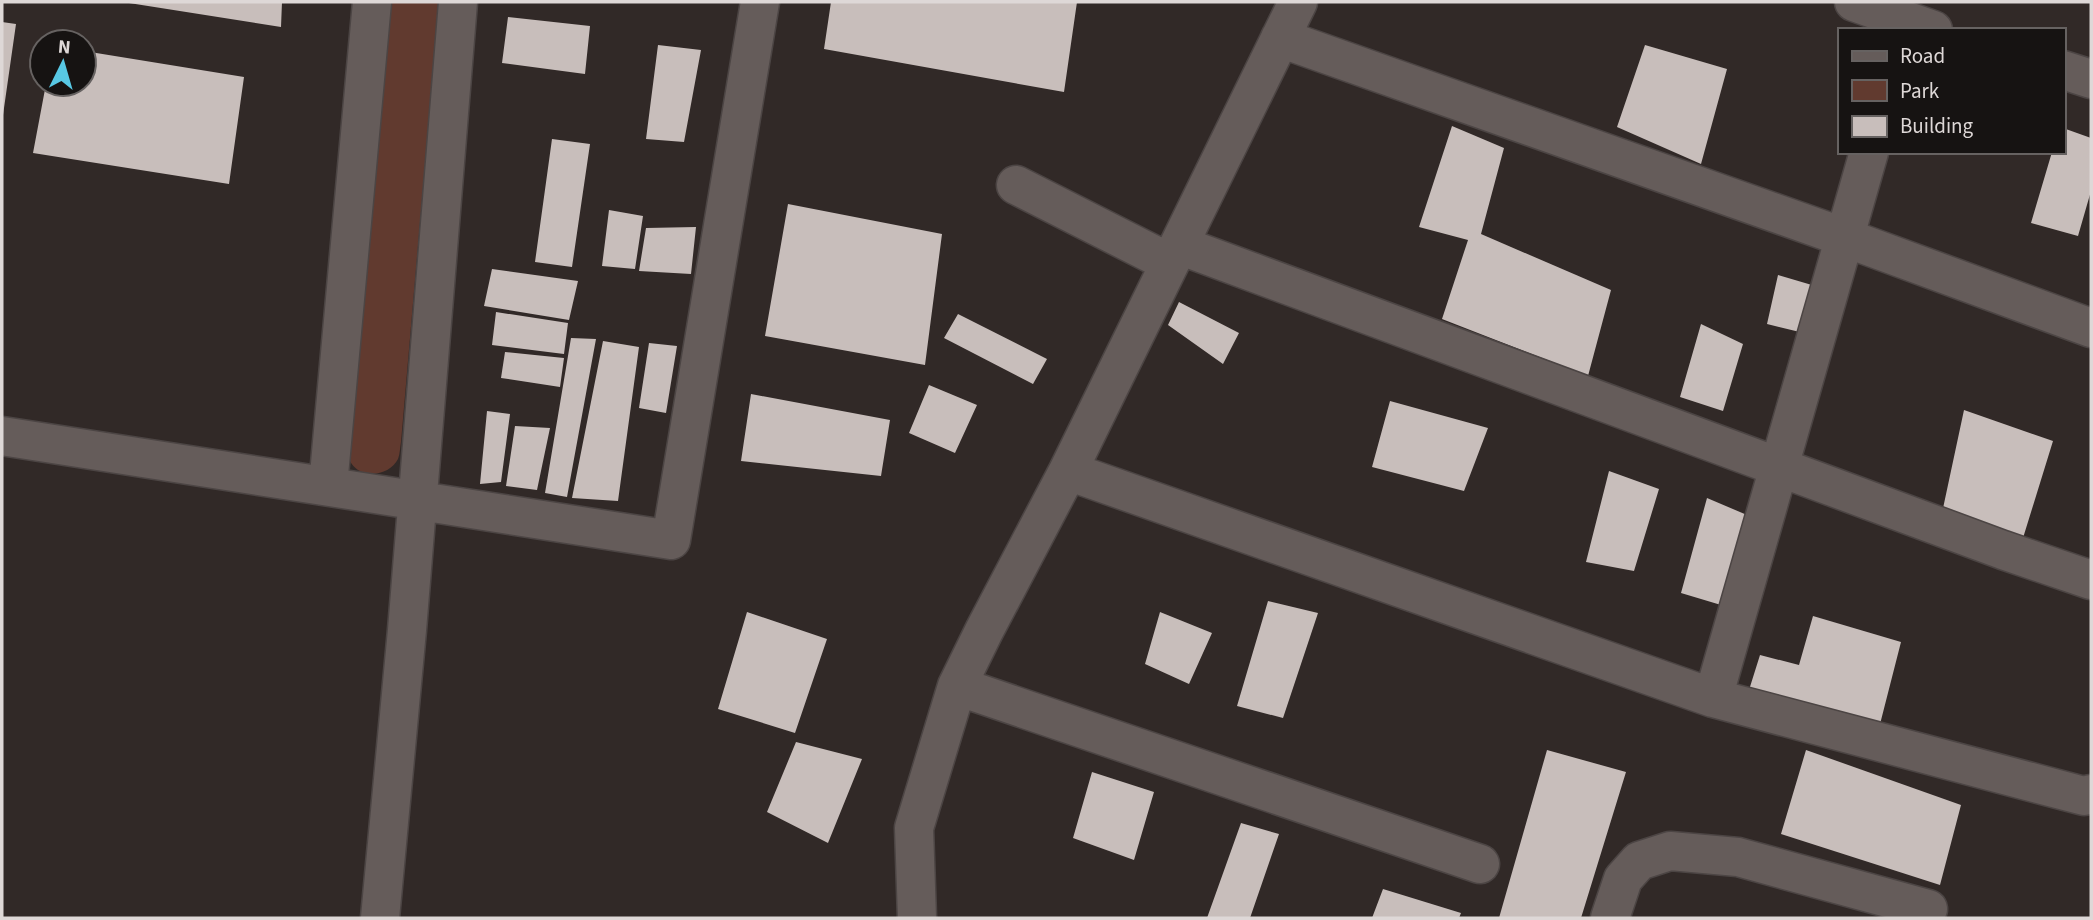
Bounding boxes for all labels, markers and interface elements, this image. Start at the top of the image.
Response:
north arrow [28,28,98,98]
legend [1838,28,2065,154]
text: N [57,34,72,62]
text: Road [1900,41,1945,71]
text: Park [1900,76,1940,106]
text: Building [1900,111,1974,141]

